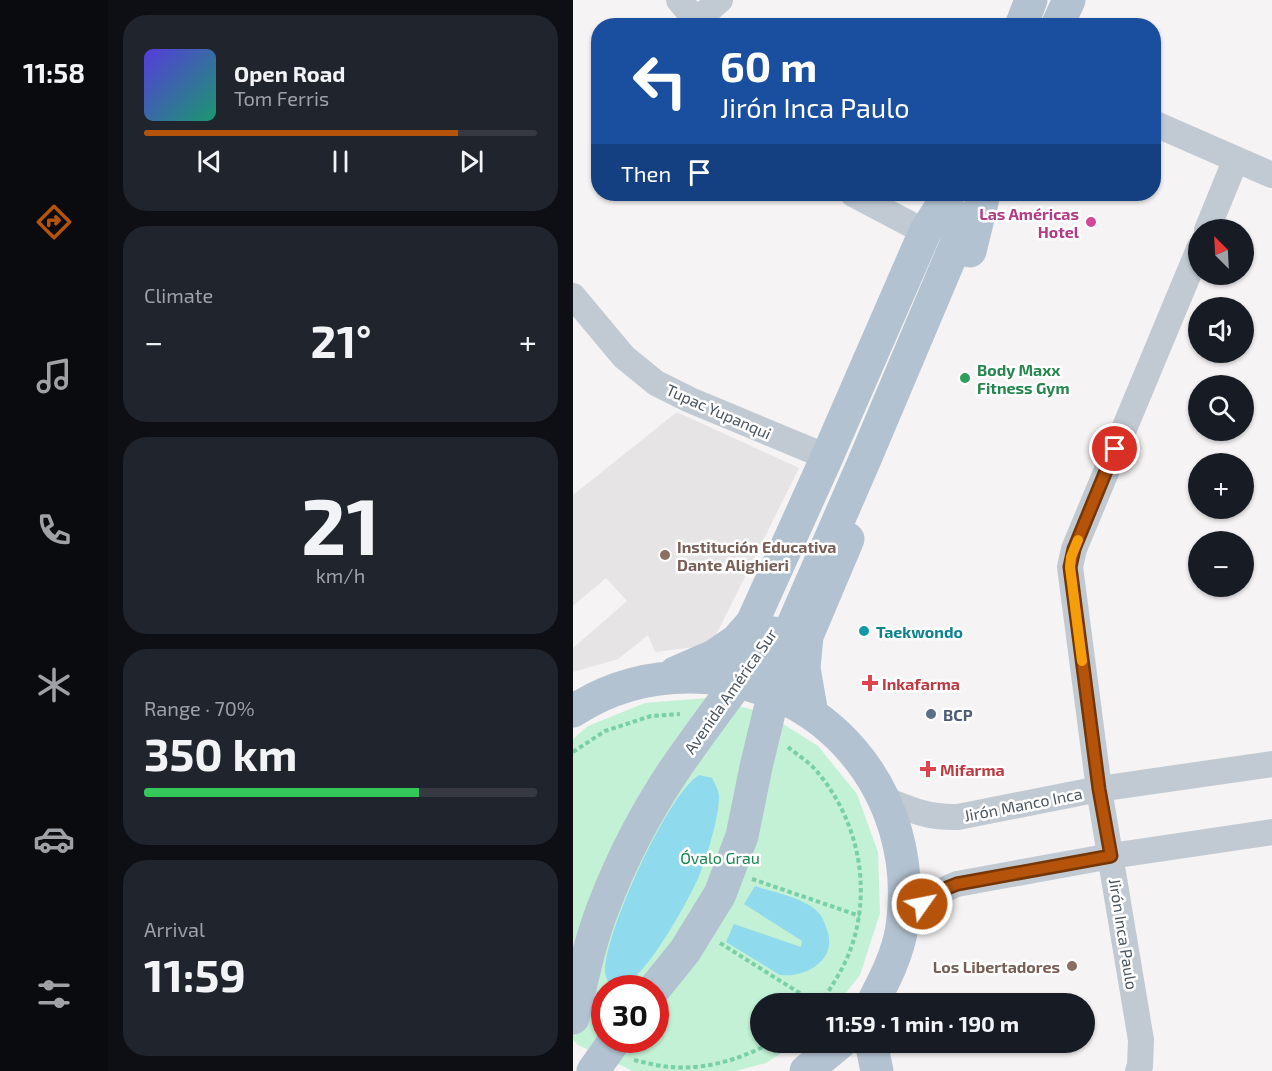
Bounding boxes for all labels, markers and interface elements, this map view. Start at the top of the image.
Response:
text: 60 m [720,40,817,90]
icon: left [621,42,699,120]
text: 11:58 [23,56,85,88]
text: Open Road [234,60,346,86]
text: Tom Ferris [234,86,329,110]
text: Jirón Inca Paulo [720,91,910,123]
icon: previous [193,145,226,178]
icon: pause [324,145,357,178]
icon: next [455,145,488,178]
icon: arrive [683,156,716,189]
text: Then [621,160,671,186]
icon: directions [33,201,75,243]
place label: Las Américas Hotel [979,204,1080,241]
marker: Las Américas Hotel [1084,215,1098,229]
north arrow [1188,219,1254,285]
map controls [1188,219,1254,597]
text: Climate [144,283,213,307]
button: sound [1188,297,1254,363]
text: 21° [311,313,372,367]
text: − [144,321,163,361]
text: + [519,321,537,361]
icon: music [33,355,75,397]
place label: Body Maxx Fitness Gym [977,360,1070,398]
marker: Body Maxx Fitness Gym [958,371,972,385]
button: search [1188,375,1254,441]
street label: Tupac Yupanqui [664,379,774,443]
pin [1089,423,1140,474]
icon: arrive [1098,432,1131,465]
button: + [1188,453,1254,519]
text: 21 [301,477,380,571]
icon: phone [33,509,75,551]
button: − [1188,531,1254,597]
place label: Institución Educativa Dante Alighieri [677,537,836,574]
marker: Institución Educativa Dante Alighieri [658,548,672,562]
text: km/h [316,563,365,587]
place label: Taekwondo [876,622,963,641]
street label: Avenida América Sur [680,624,781,757]
marker: Taekwondo [857,624,871,638]
icon: climate [33,664,75,706]
place label: Inkafarma [882,674,960,693]
marker: Inkafarma [863,676,877,690]
text: Range · 70% [144,696,255,720]
place label: BCP [943,705,973,724]
marker: BCP [924,707,938,721]
text: 350 km [144,726,297,780]
place label: Mifarma [940,760,1005,779]
marker: Mifarma [921,762,935,776]
street label: Jirón Manco Inca [962,783,1084,825]
icon: car [33,818,75,860]
park label: Óvalo Grau [680,848,760,867]
position arrow [890,872,954,936]
street label: Jirón Inca Paulo [1106,877,1142,991]
text: Arrival [144,917,205,941]
text: 11:59 [144,947,246,1001]
place label: Los Libertadores [933,957,1060,976]
marker: Los Libertadores [1065,959,1079,973]
icon: filters [33,973,75,1015]
speed limit sign: 30 [591,975,669,1053]
text: 11:59 · 1 min · 190 m [826,1010,1019,1036]

